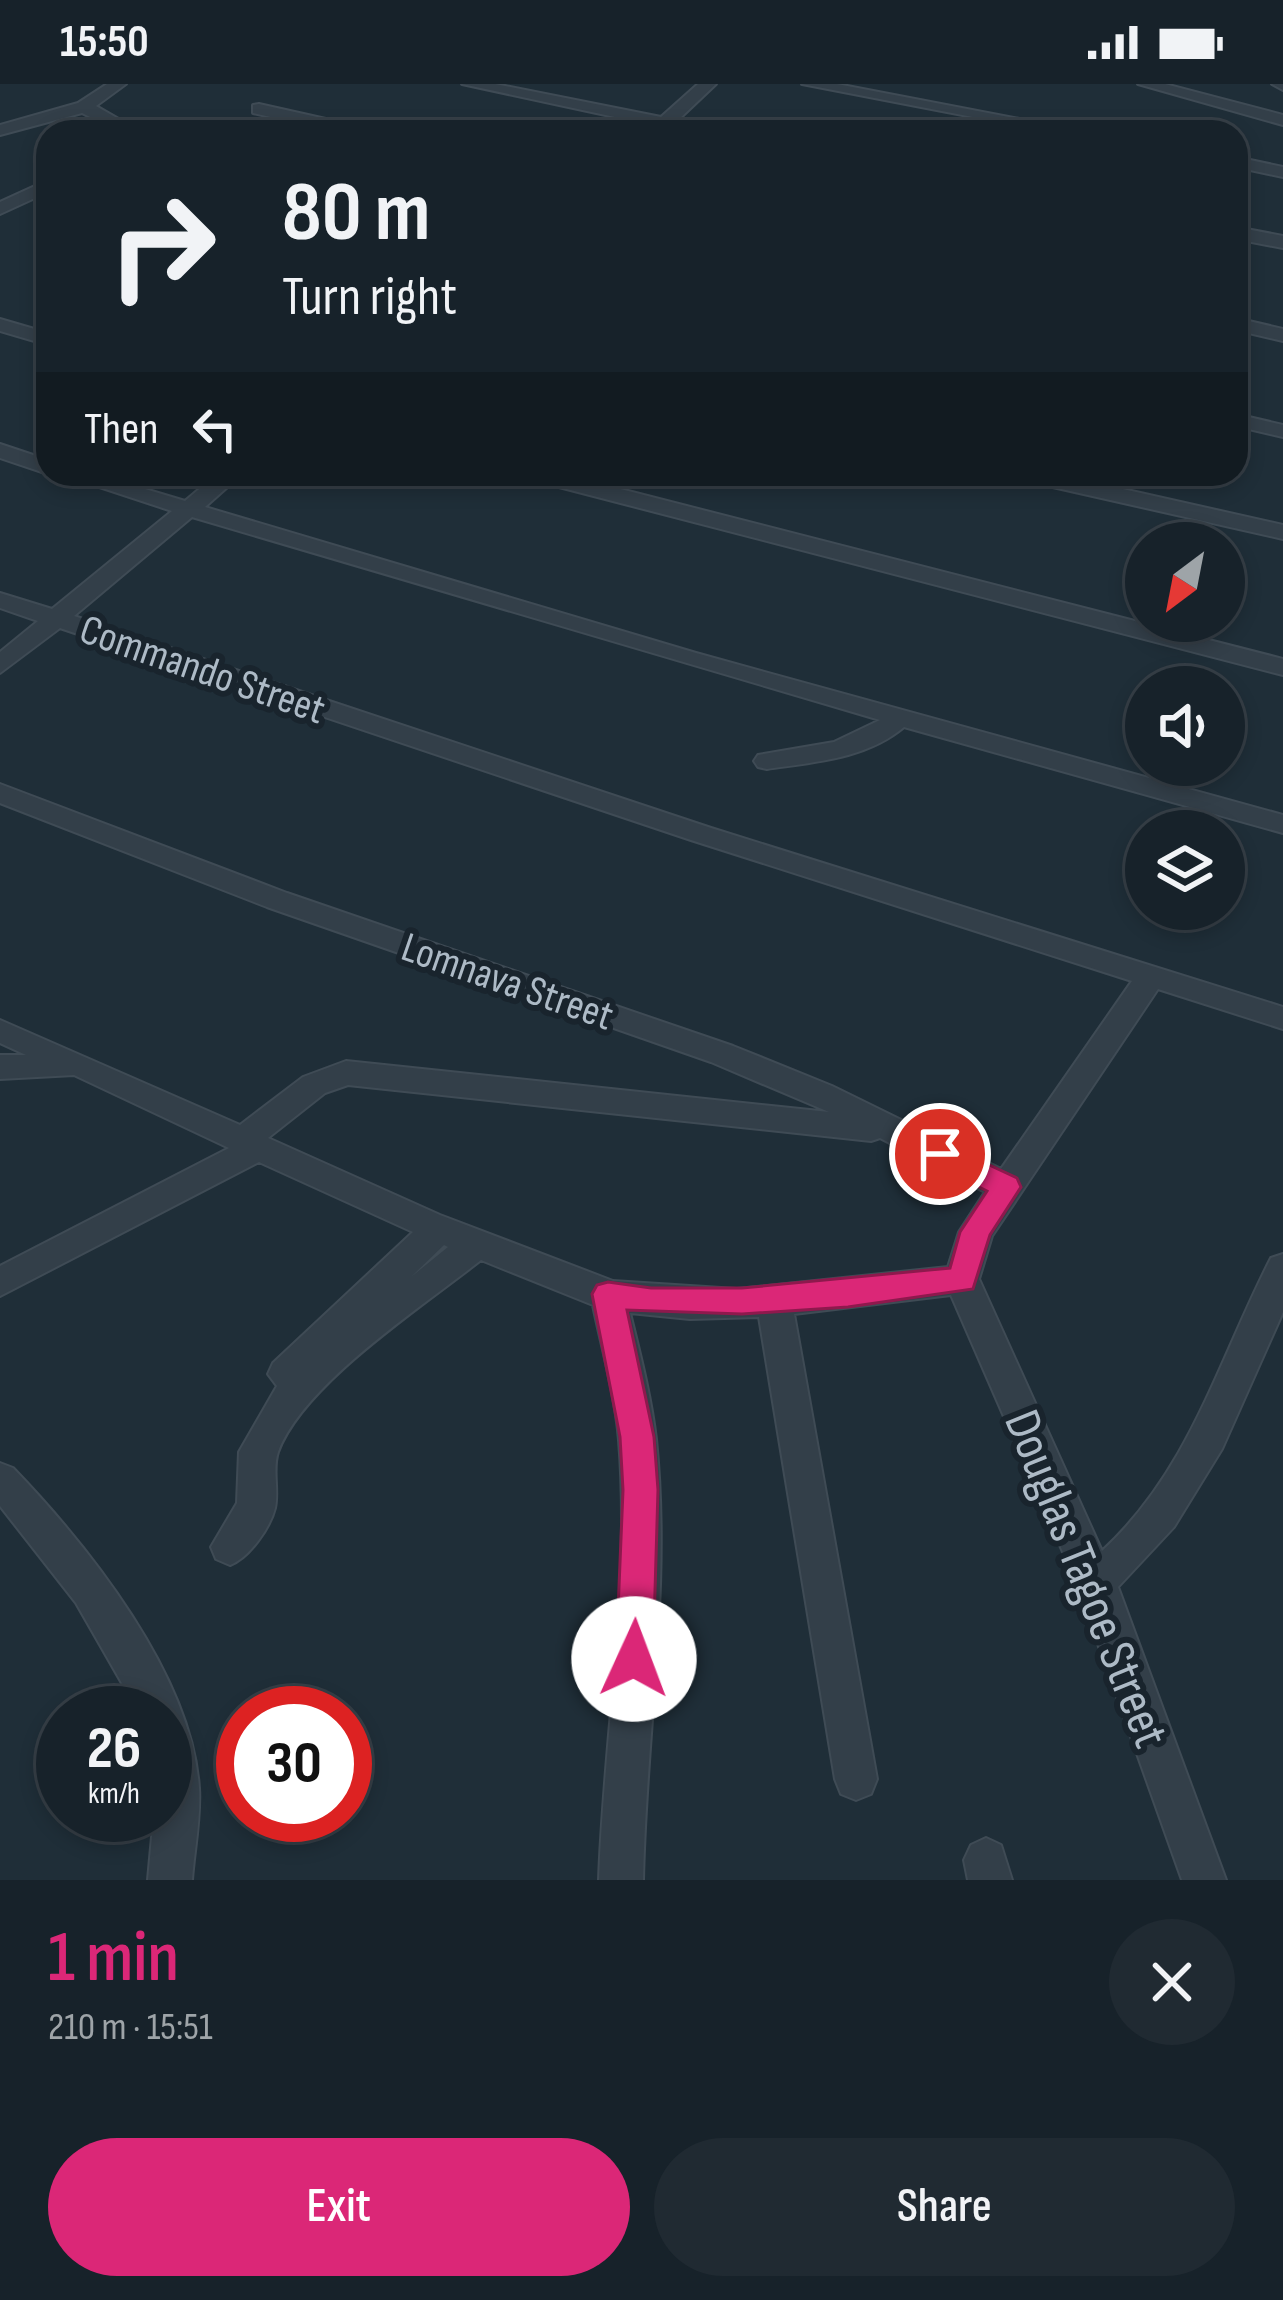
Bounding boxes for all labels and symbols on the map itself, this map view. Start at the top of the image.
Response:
north arrow [1125,522,1245,642]
street label: Commando Street [73,605,331,736]
street label: Lomnava Street [395,922,620,1042]
pin [889,1103,991,1205]
street label: Douglas Tagoe Street [990,1402,1181,1756]
position arrow [571,1596,697,1722]
speed limit sign: 30 [216,1686,372,1842]

